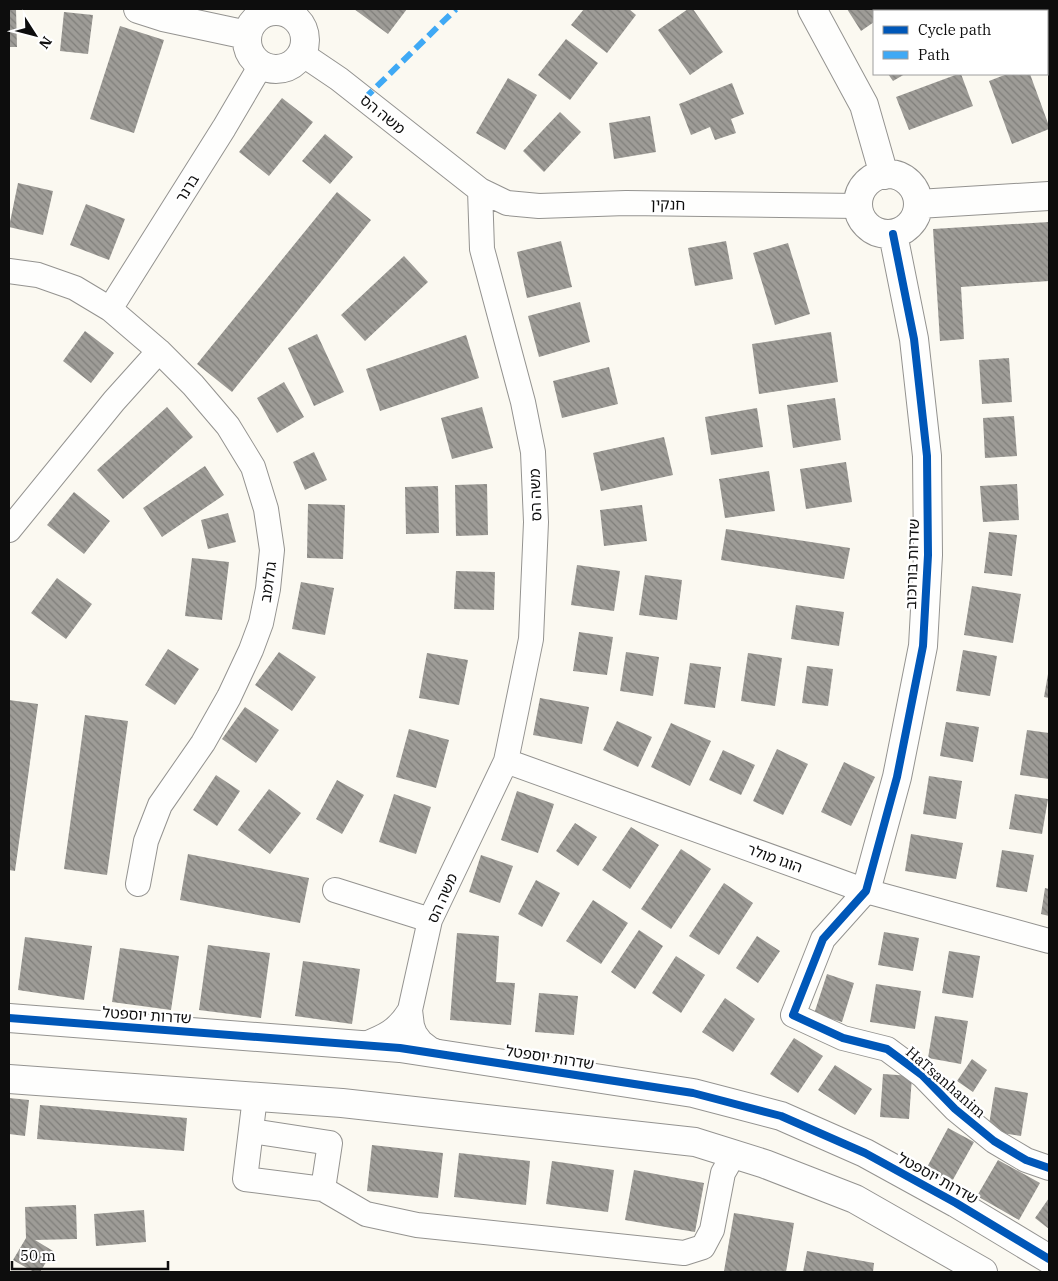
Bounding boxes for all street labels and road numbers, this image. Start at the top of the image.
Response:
street label: משה הס [357,90,410,138]
street label: ברנר [171,170,203,206]
street label: חנקין [651,194,685,214]
street label: משה הס [525,468,545,522]
street label: שדרות בורוכוב [901,518,923,610]
street label: גולומב [256,560,280,604]
street label: הוגו מולר [745,839,805,877]
street label: משה הס [423,870,461,926]
street label: שדרות יוספטל [102,1002,192,1028]
street label: שדרות יוספטל [504,1041,596,1073]
street label: HaTsanhanim [902,1042,990,1122]
street label: שדרות יוספטל [894,1148,982,1208]

